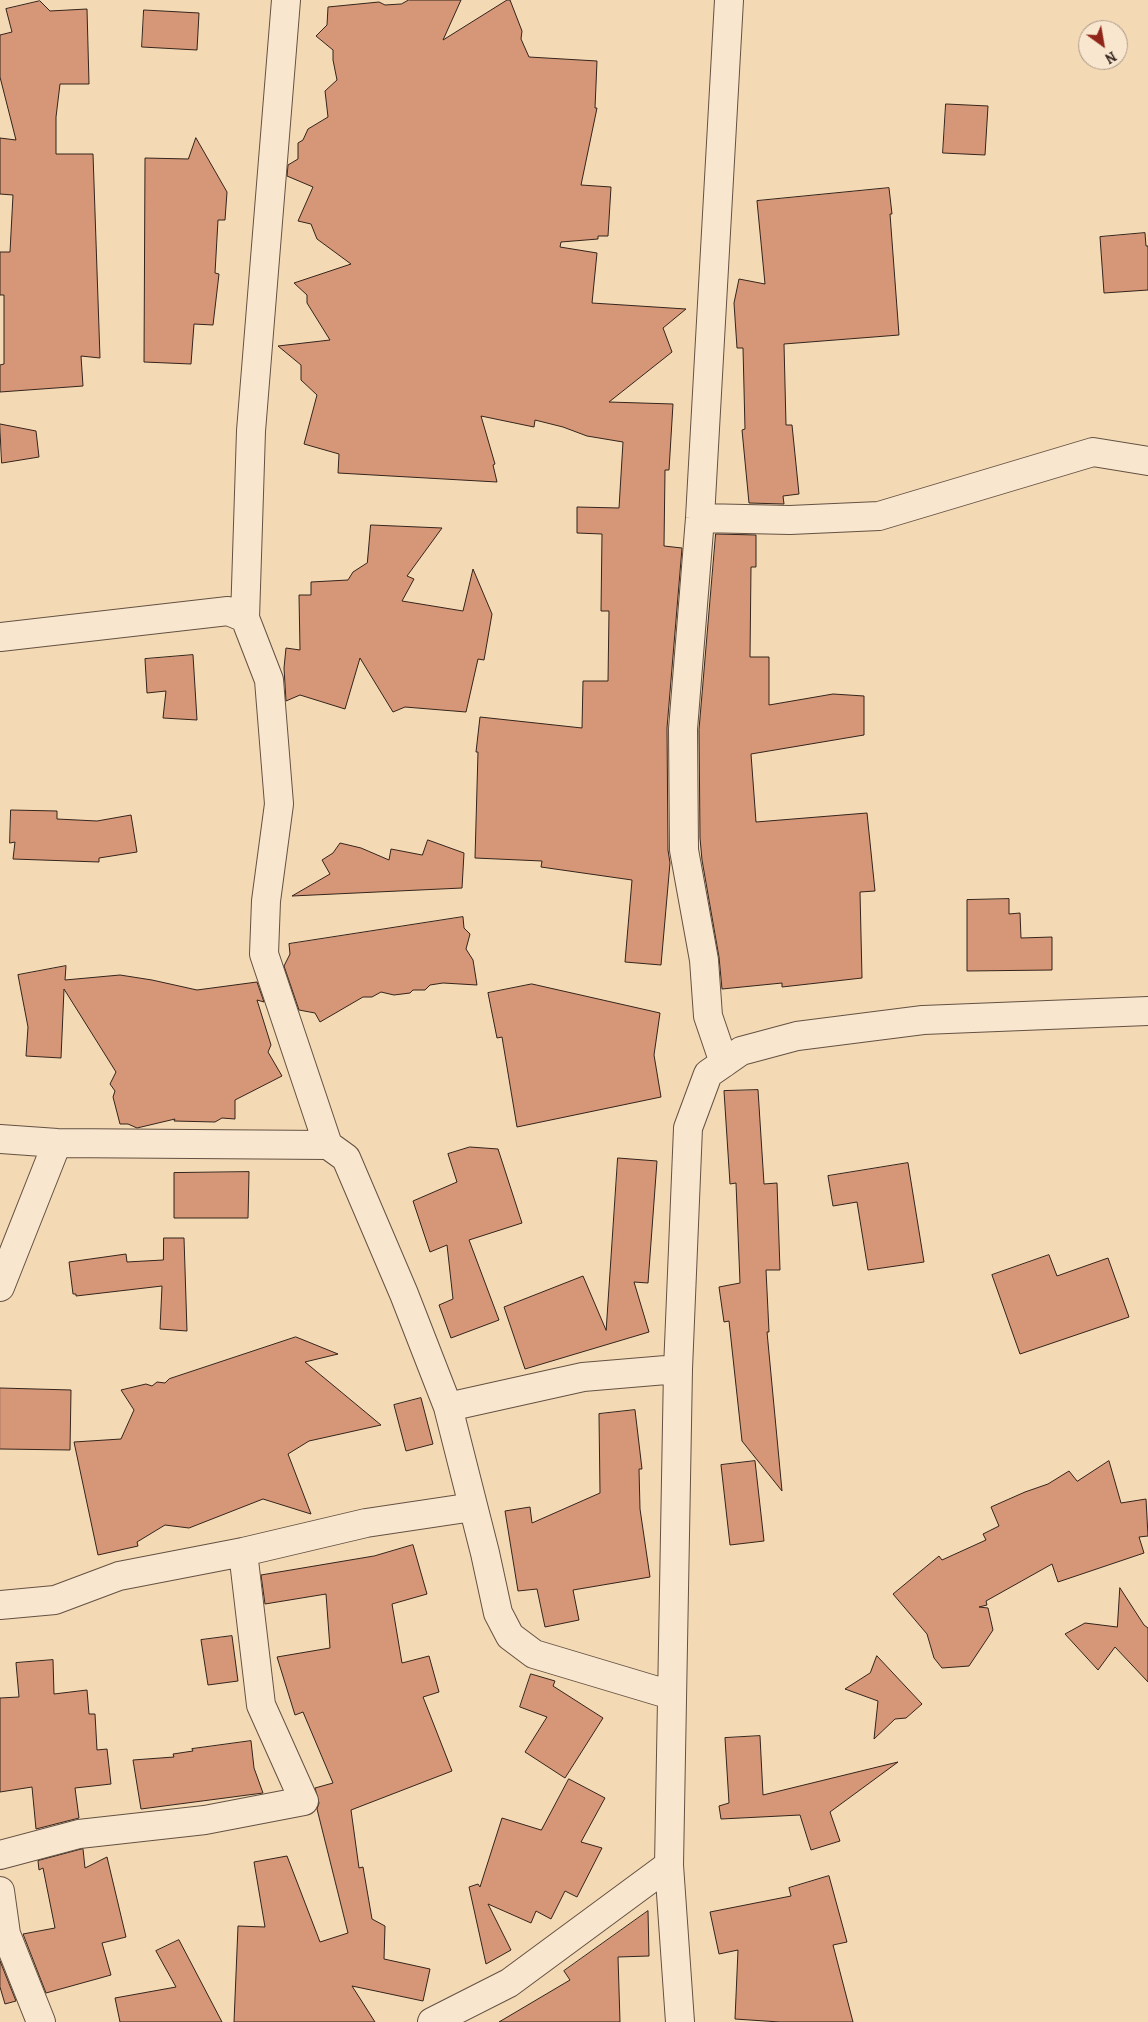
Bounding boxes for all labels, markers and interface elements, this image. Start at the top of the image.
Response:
north arrow [1078,20,1128,70]
text: N [1101,47,1120,68]

